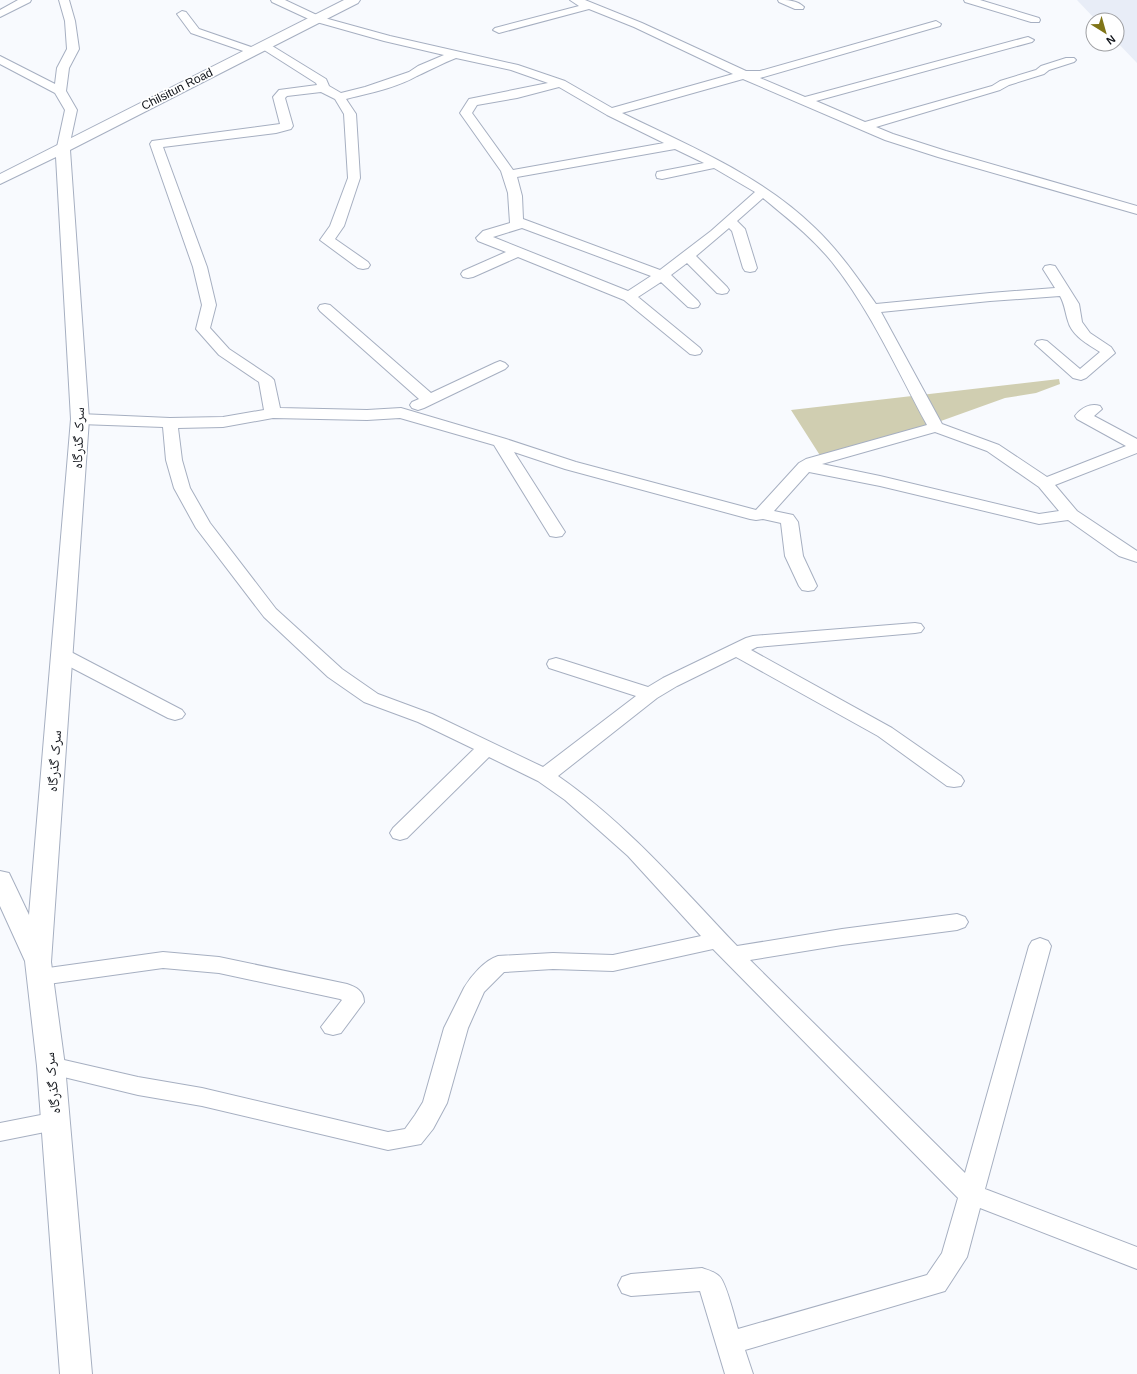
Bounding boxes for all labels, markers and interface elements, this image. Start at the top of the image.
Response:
north arrow [1085,12,1125,52]
text: N [1104,33,1118,47]
street label: Chilsitun Road [139,65,215,113]
street label: سرک گذرگاه [69,407,88,469]
street label: سرک گذرگاه [44,730,65,792]
street label: سرک گذرگاه [41,1051,64,1115]

